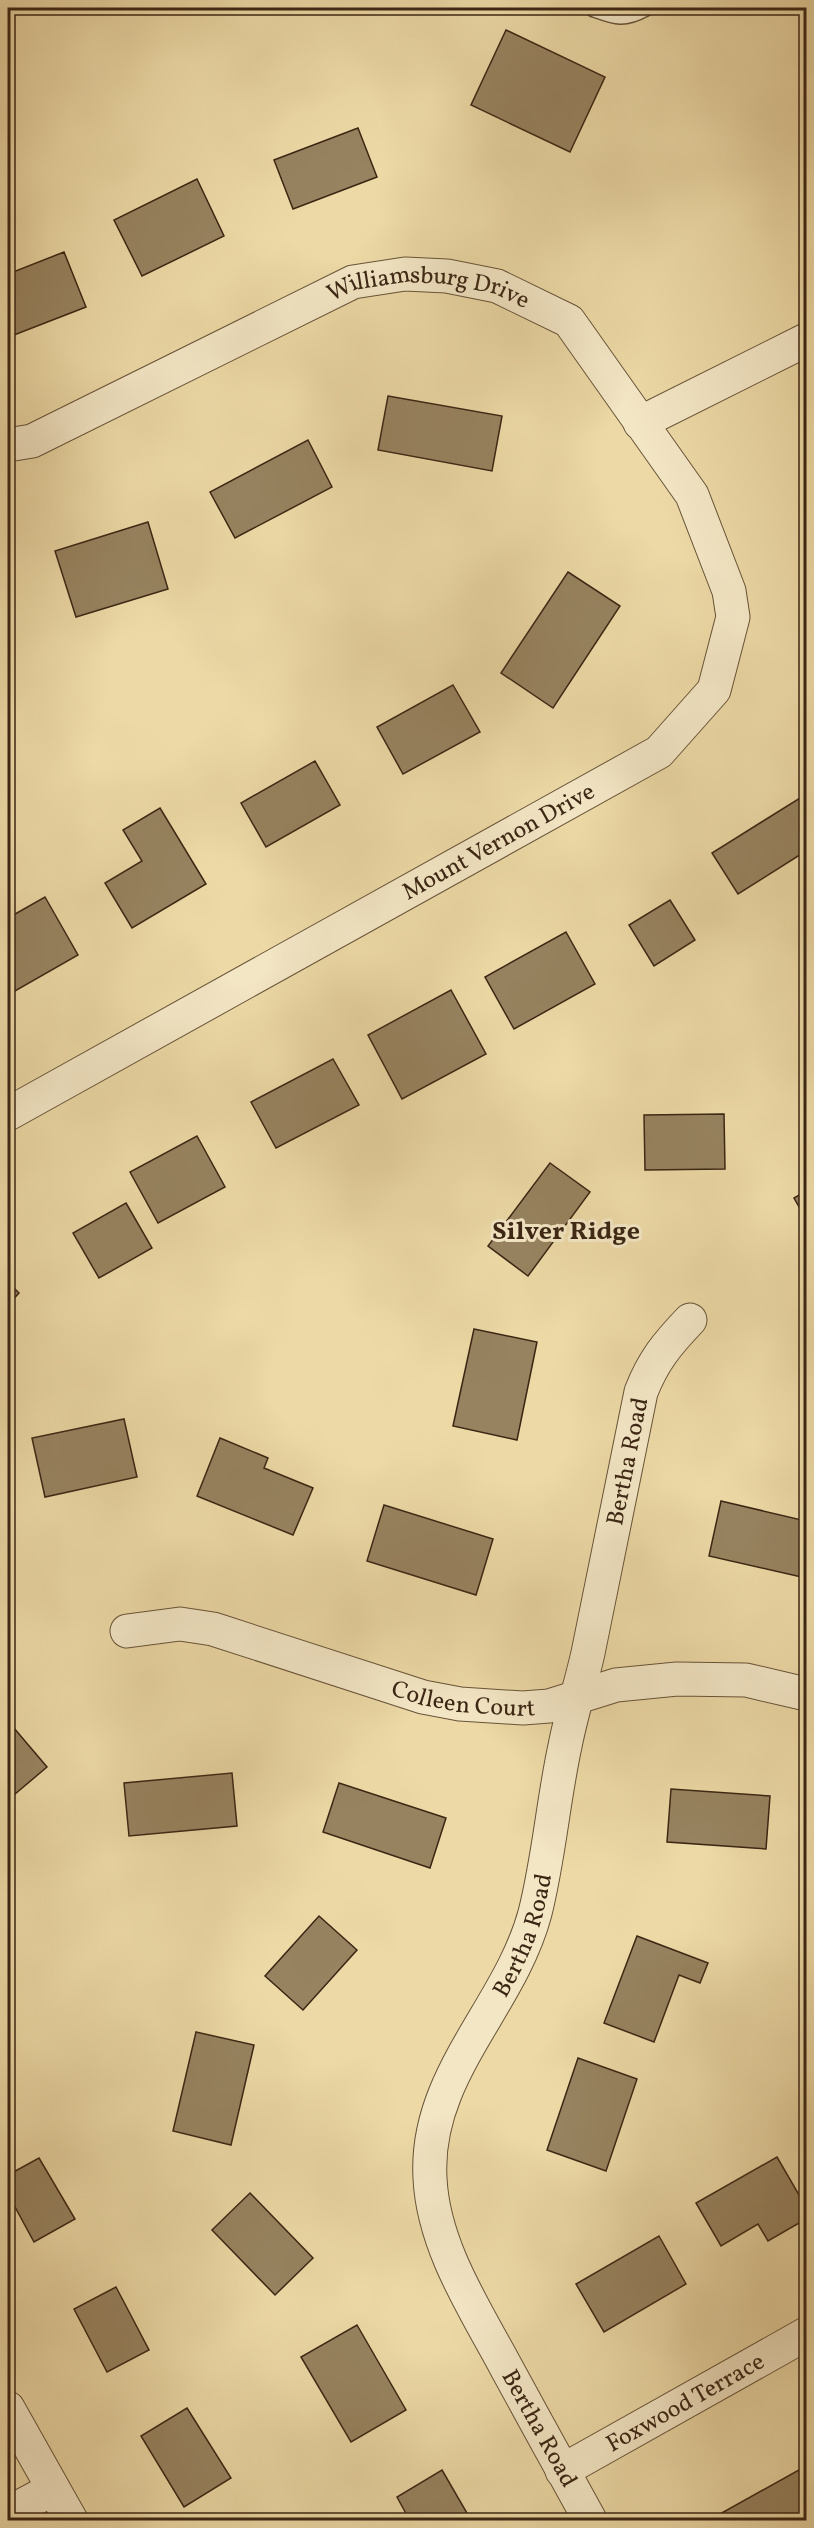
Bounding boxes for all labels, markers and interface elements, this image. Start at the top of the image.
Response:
street label: Williamsburg Drive [322,258,535,318]
street label: Mount Vernon Drive [397,776,601,910]
district label: Silver Ridge [492,1214,640,1250]
street label: Bertha Road [599,1394,658,1529]
street label: Colleen Court [387,1673,537,1727]
street label: Bertha Road [486,1871,562,2004]
street label: Foxwood Terrace [601,2346,771,2462]
street label: Bertha Road [492,2364,585,2494]

